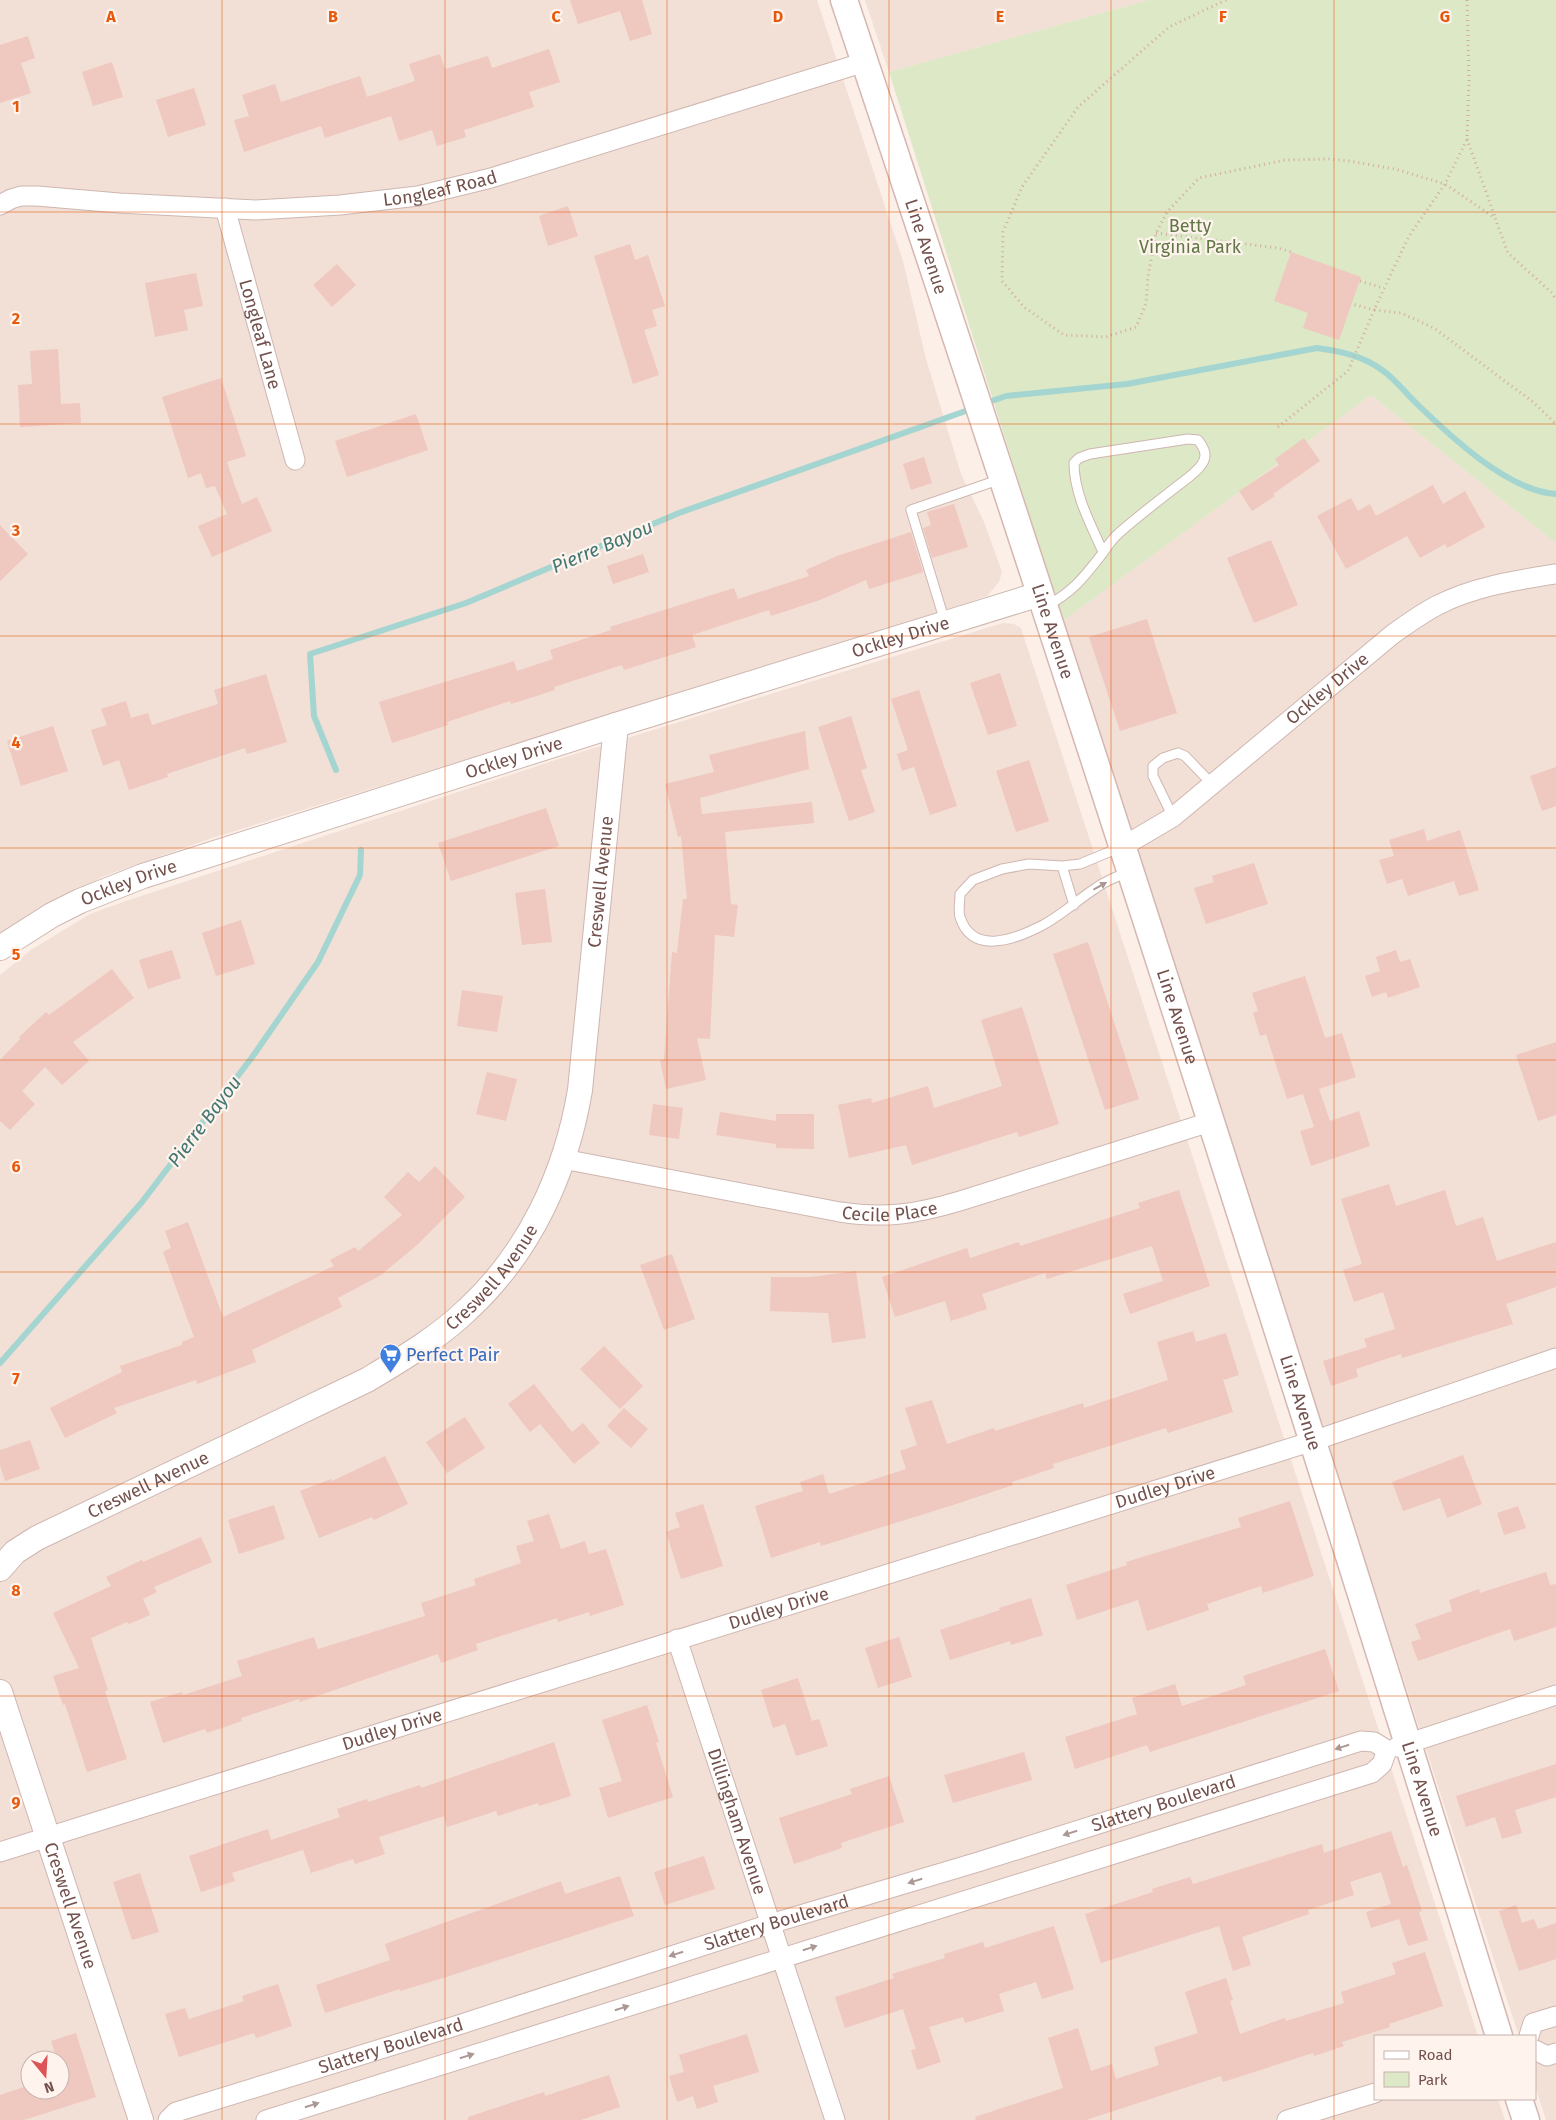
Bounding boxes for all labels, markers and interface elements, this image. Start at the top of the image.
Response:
text: A [105,7,116,26]
text: B [328,7,338,26]
text: C [551,7,561,26]
text: D [773,7,783,26]
text: E [996,7,1004,26]
text: F [1219,7,1227,26]
text: G [1440,7,1450,26]
text: 1 [12,97,20,116]
street label: Longleaf Road [382,166,500,211]
street label: Line Avenue [900,196,952,297]
park label: Betty Virginia Park [1139,215,1242,258]
street label: Longleaf Lane [234,277,286,392]
text: 2 [12,309,20,328]
water label: Pierre Bayou [548,515,656,578]
text: 3 [11,521,20,540]
street label: Line Avenue [1027,581,1078,682]
street label: Ockley Drive [849,612,952,663]
street label: Ockley Drive [1281,648,1373,729]
street label: Ockley Drive [462,732,565,783]
text: 4 [11,733,21,752]
street label: Creswell Avenue [583,815,618,949]
street label: Ockley Drive [77,855,180,911]
one-way arrow [1093,882,1107,890]
text: 5 [12,945,21,964]
street label: Line Avenue [1152,966,1203,1067]
water label: Pierre Bayou [163,1071,246,1171]
text: 6 [11,1157,21,1176]
street label: Cecile Place [841,1197,940,1226]
street label: Creswell Avenue [441,1221,543,1335]
supermarket icon: Perfect Pair [378,1343,402,1374]
place label: Perfect Pair [406,1344,500,1366]
street label: Line Avenue [1275,1352,1326,1453]
text: 7 [12,1369,20,1388]
street label: Creswell Avenue [84,1446,213,1523]
street label: Dudley Drive [1112,1461,1218,1513]
text: 8 [11,1581,21,1600]
street label: Dudley Drive [726,1582,831,1634]
street label: Dudley Drive [339,1703,445,1755]
street label: Line Avenue [1397,1738,1447,1839]
one-way arrow [1334,1743,1349,1751]
street label: Dillingham Avenue [703,1745,771,1897]
street label: Slattery Boulevard [1089,1770,1239,1837]
text: 9 [12,1793,21,1812]
one-way arrow [1062,1829,1077,1837]
street label: Creswell Avenue [39,1839,102,1972]
one-way arrow [907,1877,922,1885]
street label: Slattery Boulevard [701,1890,852,1956]
one-way arrow [803,1944,818,1952]
one-way arrow [668,1951,683,1959]
one-way arrow [615,2003,630,2011]
street label: Slattery Boulevard [316,2013,466,2079]
legend [1374,2035,1536,2100]
text: Road [1418,2046,1453,2064]
north arrow [20,2050,70,2100]
one-way arrow [460,2052,475,2060]
text: Park [1418,2071,1448,2089]
text: N [42,2077,56,2096]
one-way arrow [305,2101,320,2109]

